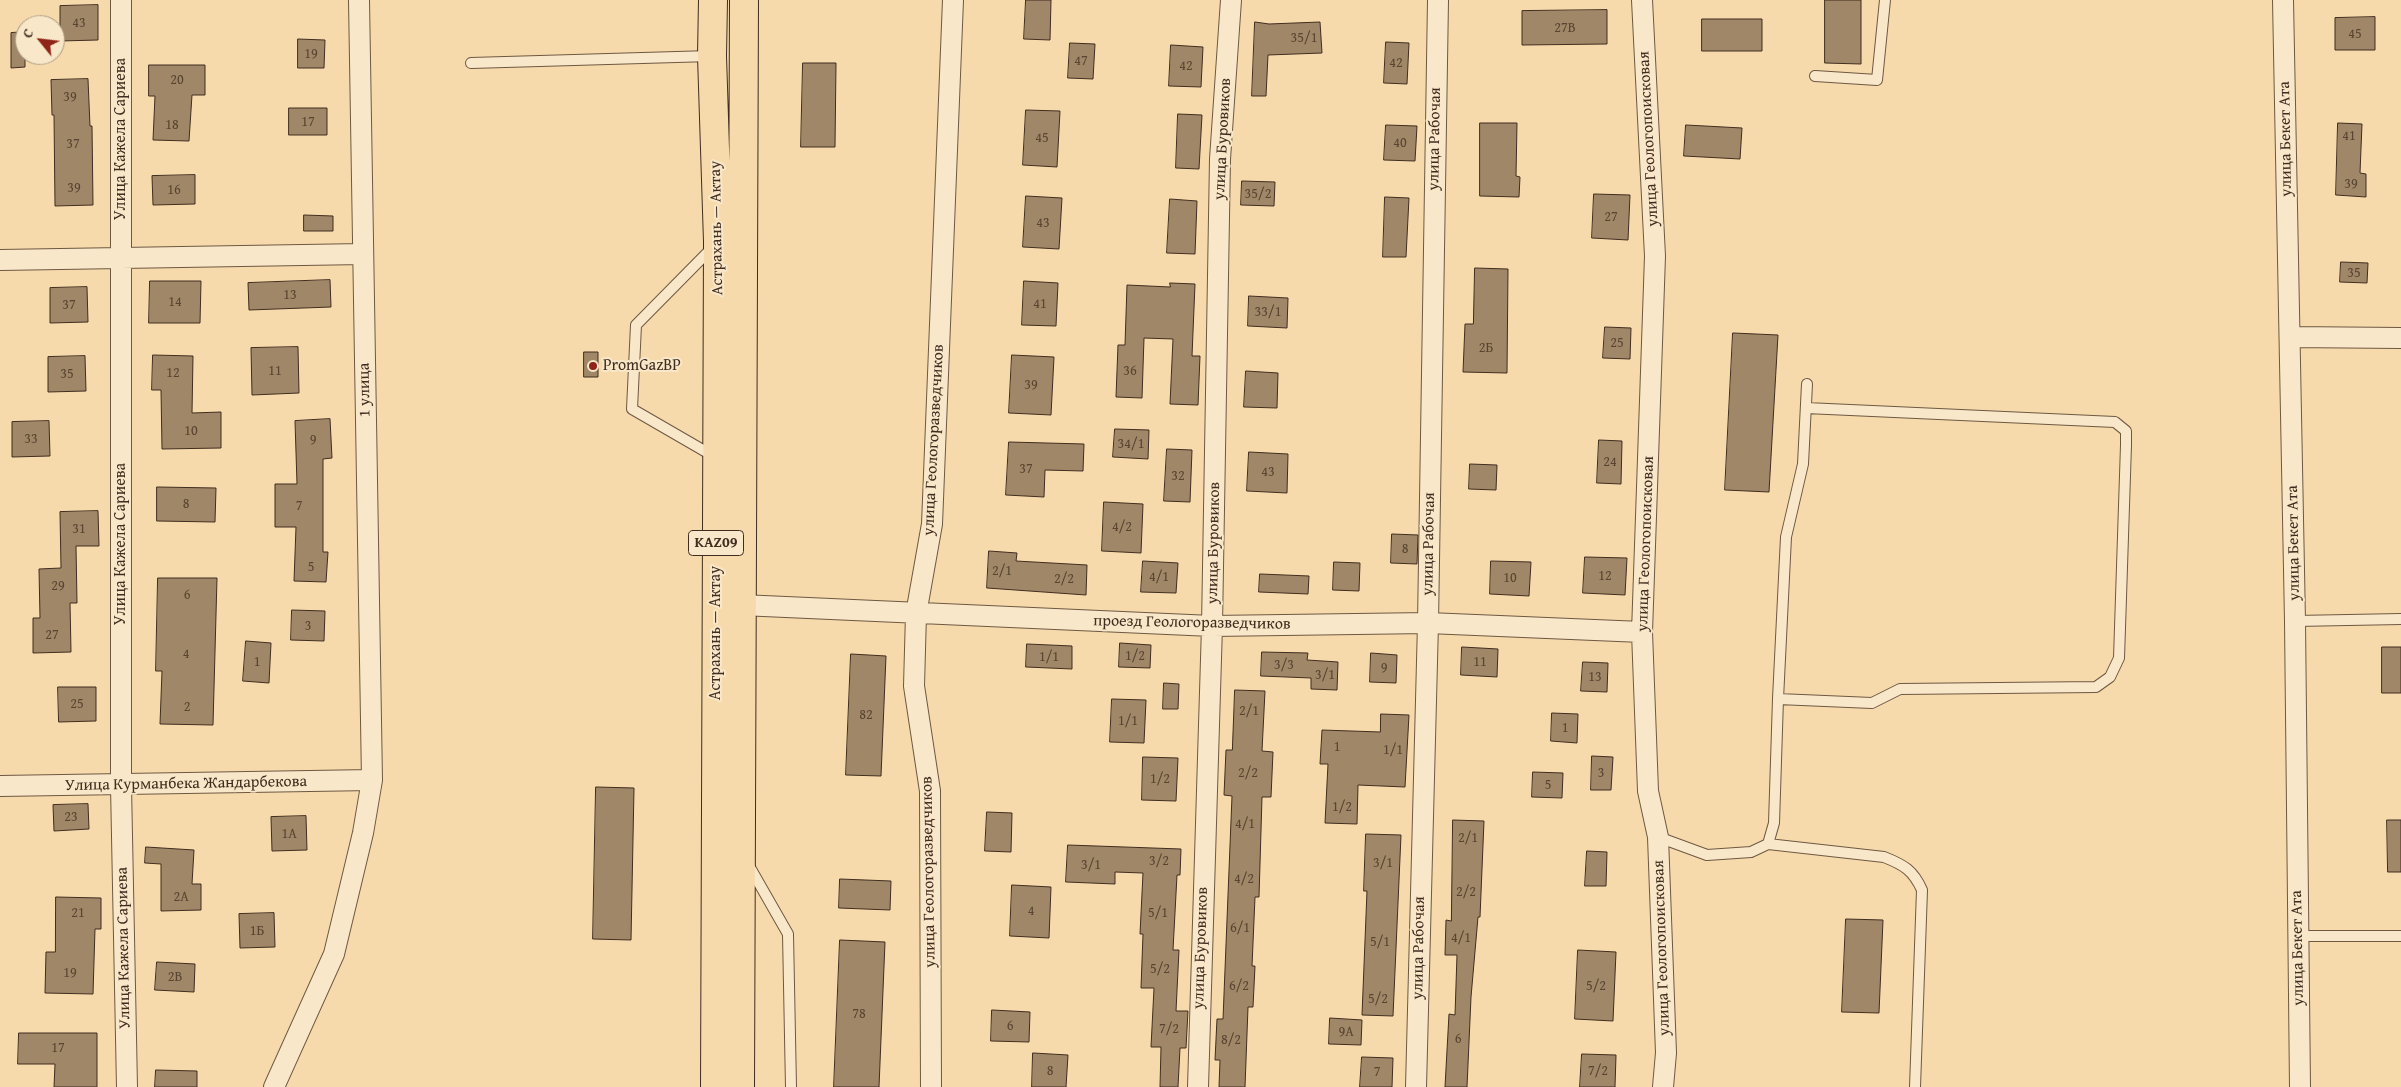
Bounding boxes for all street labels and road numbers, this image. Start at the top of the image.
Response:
street label: улица Геологопоисковая [1635,51,1663,227]
street label: Улица Кажела Сариева [111,58,131,220]
street label: улица Буровиков [1210,77,1236,201]
street label: улица Бекет Ата [2275,81,2297,197]
street label: улица Рабочая [1424,87,1446,191]
street label: Астрахань — Актау [706,161,728,295]
street label: улица Геологоразведчиков [919,344,949,536]
street label: 1 улица [355,363,375,417]
street label: улица Геологопоисковая [1633,456,1659,632]
street label: Улица Кажела Сариева [111,463,131,625]
street label: улица Буровиков [1203,482,1225,604]
street label: улица Бекет Ата [2283,485,2305,601]
street label: улица Рабочая [1418,492,1440,596]
road number: KAZ09 [688,530,744,556]
street label: Астрахань — Актау [706,566,726,700]
street label: проезд Геологоразведчиков [1093,612,1291,634]
street label: Улица Курманбека Жандарбекова [65,772,307,796]
street label: улица Геологоразведчиков [918,776,940,968]
street label: улица Геологопоисковая [1649,860,1675,1036]
street label: Улица Кажела Сариева [113,867,135,1029]
street label: улица Буровиков [1189,887,1213,1009]
street label: улица Бекет Ата [2287,890,2309,1006]
street label: улица Рабочая [1408,896,1430,1000]

